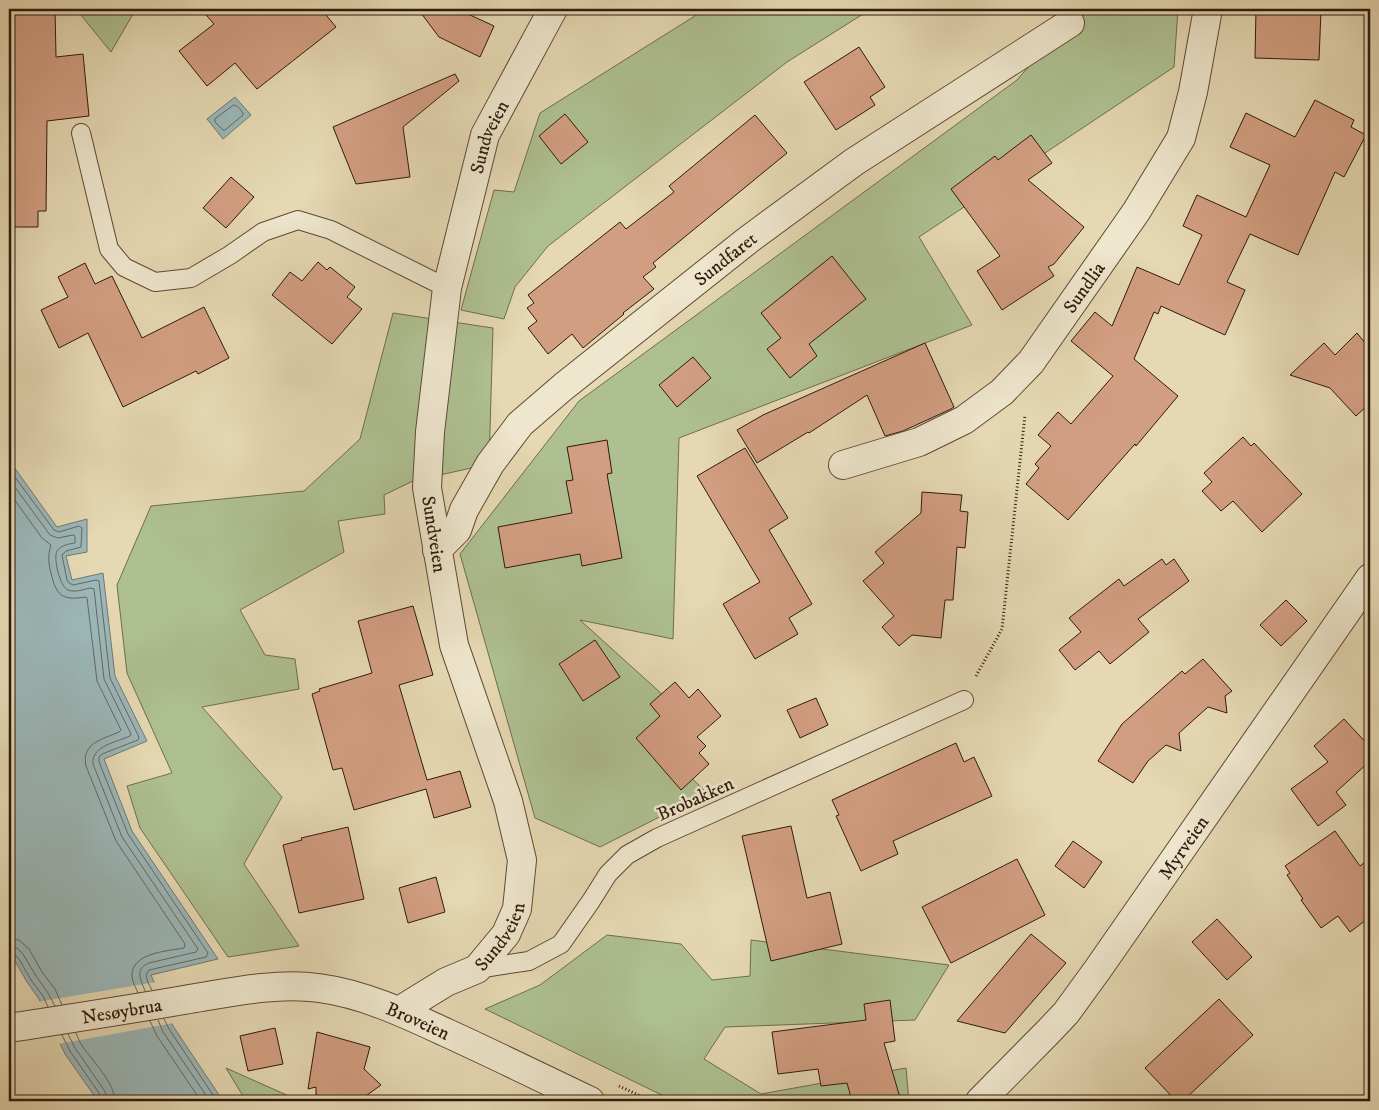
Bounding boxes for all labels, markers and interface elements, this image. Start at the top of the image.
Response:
street label: Sundveien [466,97,515,176]
street label: Sundfaret [690,227,762,291]
street label: Sundlia [1059,258,1111,318]
street label: Sundveien [416,494,451,574]
street label: Brobakken [654,772,738,826]
street label: Myrveien [1154,812,1214,884]
street label: Sundveien [470,902,531,976]
street label: Nesøybrua [80,994,164,1030]
street label: Broveien [383,997,453,1046]

